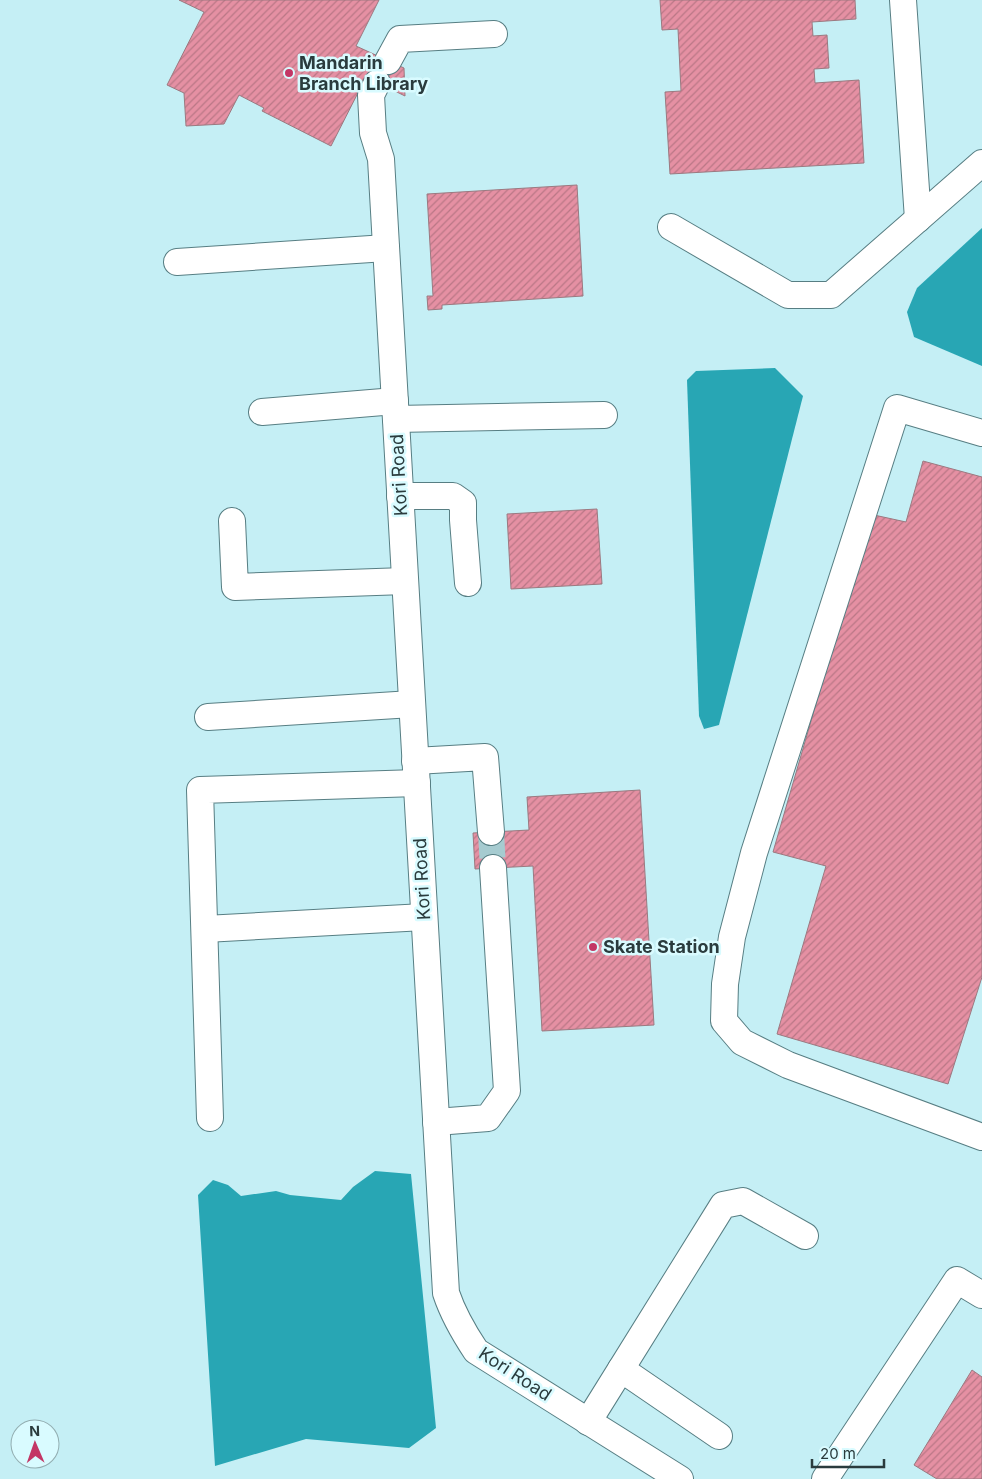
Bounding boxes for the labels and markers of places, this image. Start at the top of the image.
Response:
place label: Mandarin Branch Library [299,52,428,94]
marker: Mandarin Branch Library [283,67,295,79]
place label: Skate Station [603,936,720,957]
marker: Skate Station [587,941,599,953]

